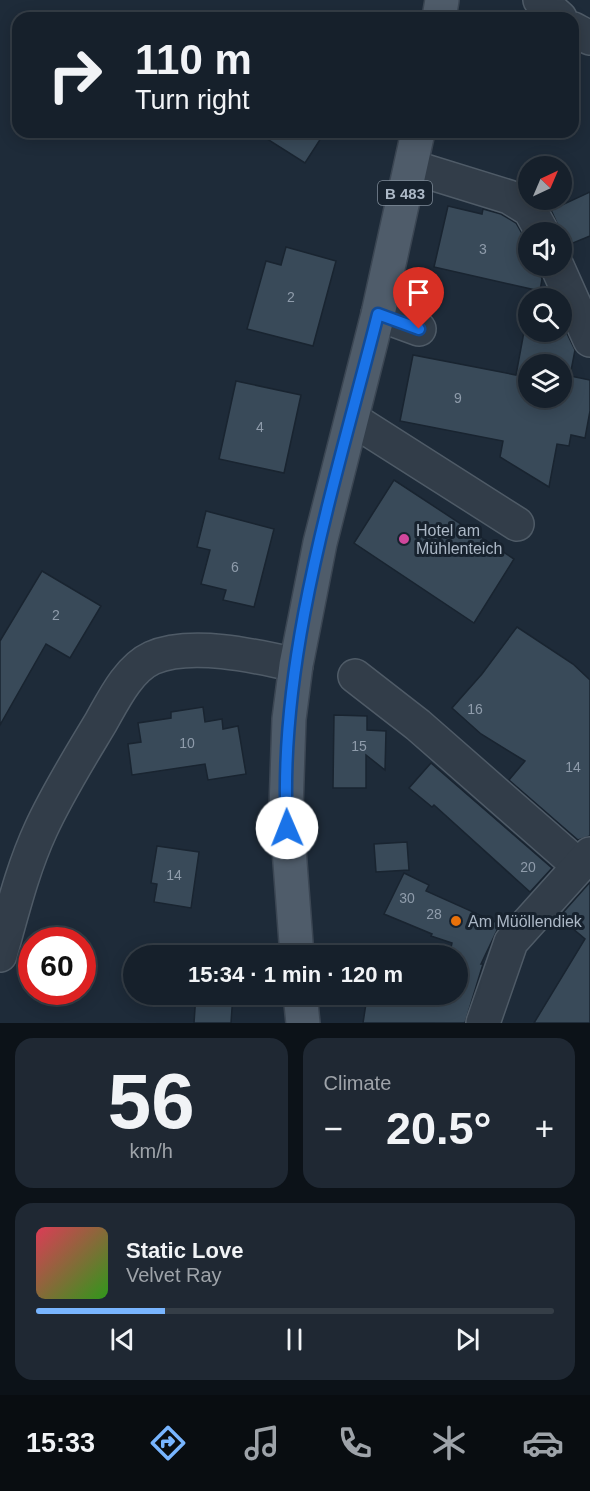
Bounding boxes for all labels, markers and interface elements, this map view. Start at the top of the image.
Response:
icon: right [36,36,114,114]
text: 110 m [135,36,252,83]
text: Turn right [135,85,250,115]
north arrow [518,156,572,210]
map controls [518,156,572,408]
road number: B 483 [378,181,432,205]
button: sound [518,222,572,276]
house number: 3 [479,241,487,257]
pin [393,267,444,329]
icon: arrive [402,276,435,309]
button: search [518,288,572,342]
house number: 2 [287,289,295,305]
button: layers [518,354,572,408]
house number: 9 [454,390,462,406]
house number: 4 [256,419,264,435]
place label: Hotel am Mühlenteich [416,522,502,557]
marker: Hotel am Mühlenteich [397,532,411,546]
house number: 6 [231,559,239,575]
house number: 2 [52,607,60,623]
house number: 16 [467,701,483,717]
house number: 10 [179,735,195,751]
house number: 15 [351,738,367,754]
house number: 14 [565,759,581,775]
position arrow [255,796,319,860]
house number: 20 [520,859,536,875]
house number: 14 [166,867,182,883]
house number: 30 [399,890,415,906]
house number: 28 [426,906,442,922]
place label: Am Müöllendiek [468,913,583,930]
marker: Am Müöllendiek [449,914,463,928]
speed limit sign: 60 [18,927,96,1005]
text: 15:34 · 1 min · 120 m [188,962,403,987]
text: 56 [108,1057,195,1145]
text: Climate [324,1072,391,1094]
text: 20.5° [386,1103,492,1154]
text: − [324,1110,343,1147]
text: + [535,1110,554,1147]
text: km/h [130,1140,173,1162]
text: Static Love [126,1238,243,1263]
text: Velvet Ray [126,1264,222,1286]
icon: previous [106,1323,139,1356]
icon: pause [278,1323,311,1356]
icon: next [451,1323,484,1356]
icon: directions [147,1422,189,1464]
icon: music [241,1422,283,1464]
icon: phone [334,1422,376,1464]
icon: climate [428,1422,470,1464]
icon: car [522,1422,564,1464]
text: 15:33 [26,1428,95,1458]

